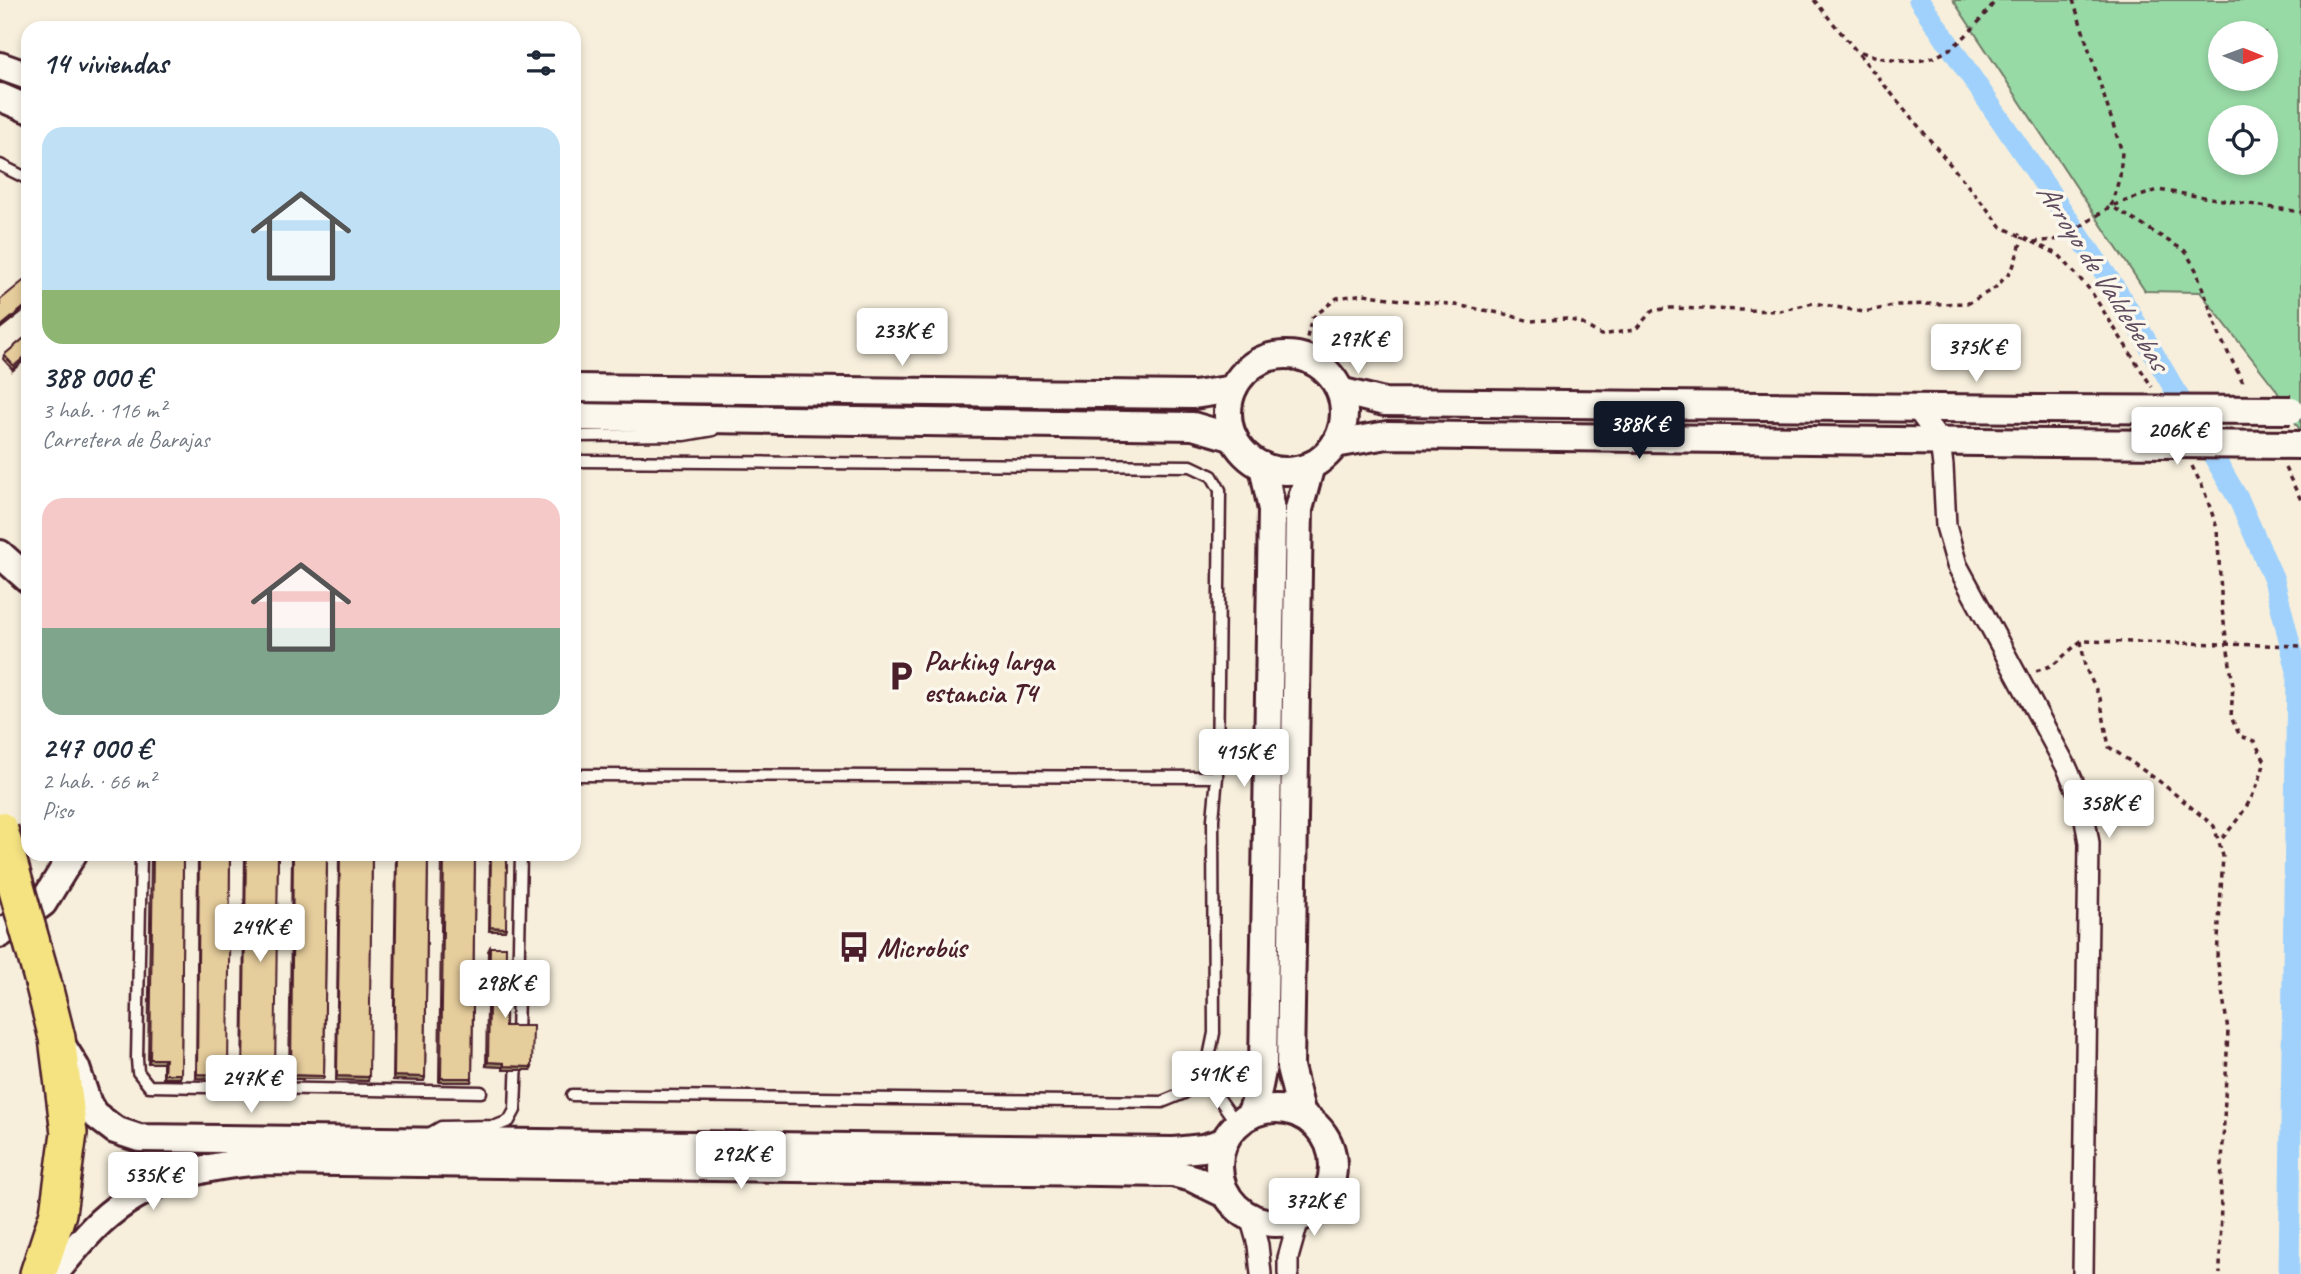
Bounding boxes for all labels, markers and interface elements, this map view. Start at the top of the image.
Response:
north arrow [2208,21,2278,91]
map controls [2208,21,2278,175]
text: 14 viviendas [42,44,168,82]
icon: filters [522,44,560,82]
button: locate [2208,105,2278,175]
icon: home [238,173,364,299]
water label: Arroyo de Valdebebas [2028,175,2180,381]
pin: 233K € [845,308,959,368]
text: 233K € [873,316,931,345]
pin: 297K € [1301,316,1415,376]
text: 297K € [1329,324,1387,353]
pin: 375K € [1919,324,2033,384]
text: 375K € [1947,332,2005,361]
text: 388 000 € [42,358,151,396]
text: 3 hab. · 116 m² [42,396,166,425]
pin: 388K € [1582,402,1696,461]
pin: 206K € [2120,407,2234,467]
text: 388K € [1610,409,1668,438]
text: 206K € [2147,415,2207,444]
text: Carretera de Barajas [42,425,209,454]
icon: home [238,544,364,670]
place label: Parking larga estancia T4 [924,643,1056,710]
parking icon: Parking larga estancia T4 [884,659,918,693]
text: 247 000 € [42,729,151,767]
pin: 415K € [1187,730,1301,789]
text: 415K € [1215,737,1273,766]
text: 2 hab. · 66 m² [42,767,155,796]
pin: 358K € [2052,780,2166,840]
text: 358K € [2080,788,2138,817]
text: Piso [42,796,73,825]
pin: 249K € [203,904,317,964]
text: 249K € [231,912,289,941]
bus stop icon: Microbús [837,930,871,964]
place label: Microbús [877,930,969,965]
pin: 298K € [448,960,562,1020]
text: 298K € [476,968,534,997]
pin: 541K € [1160,1052,1274,1111]
pin: 247K € [194,1056,308,1115]
text: 541K € [1188,1059,1246,1088]
text: 247K € [222,1063,280,1092]
pin: 292K € [684,1132,798,1191]
text: 292K € [712,1139,770,1168]
pin: 535K € [96,1152,210,1212]
text: 535K € [124,1160,182,1189]
pin: 372K € [1257,1178,1371,1238]
text: 372K € [1285,1186,1343,1215]

